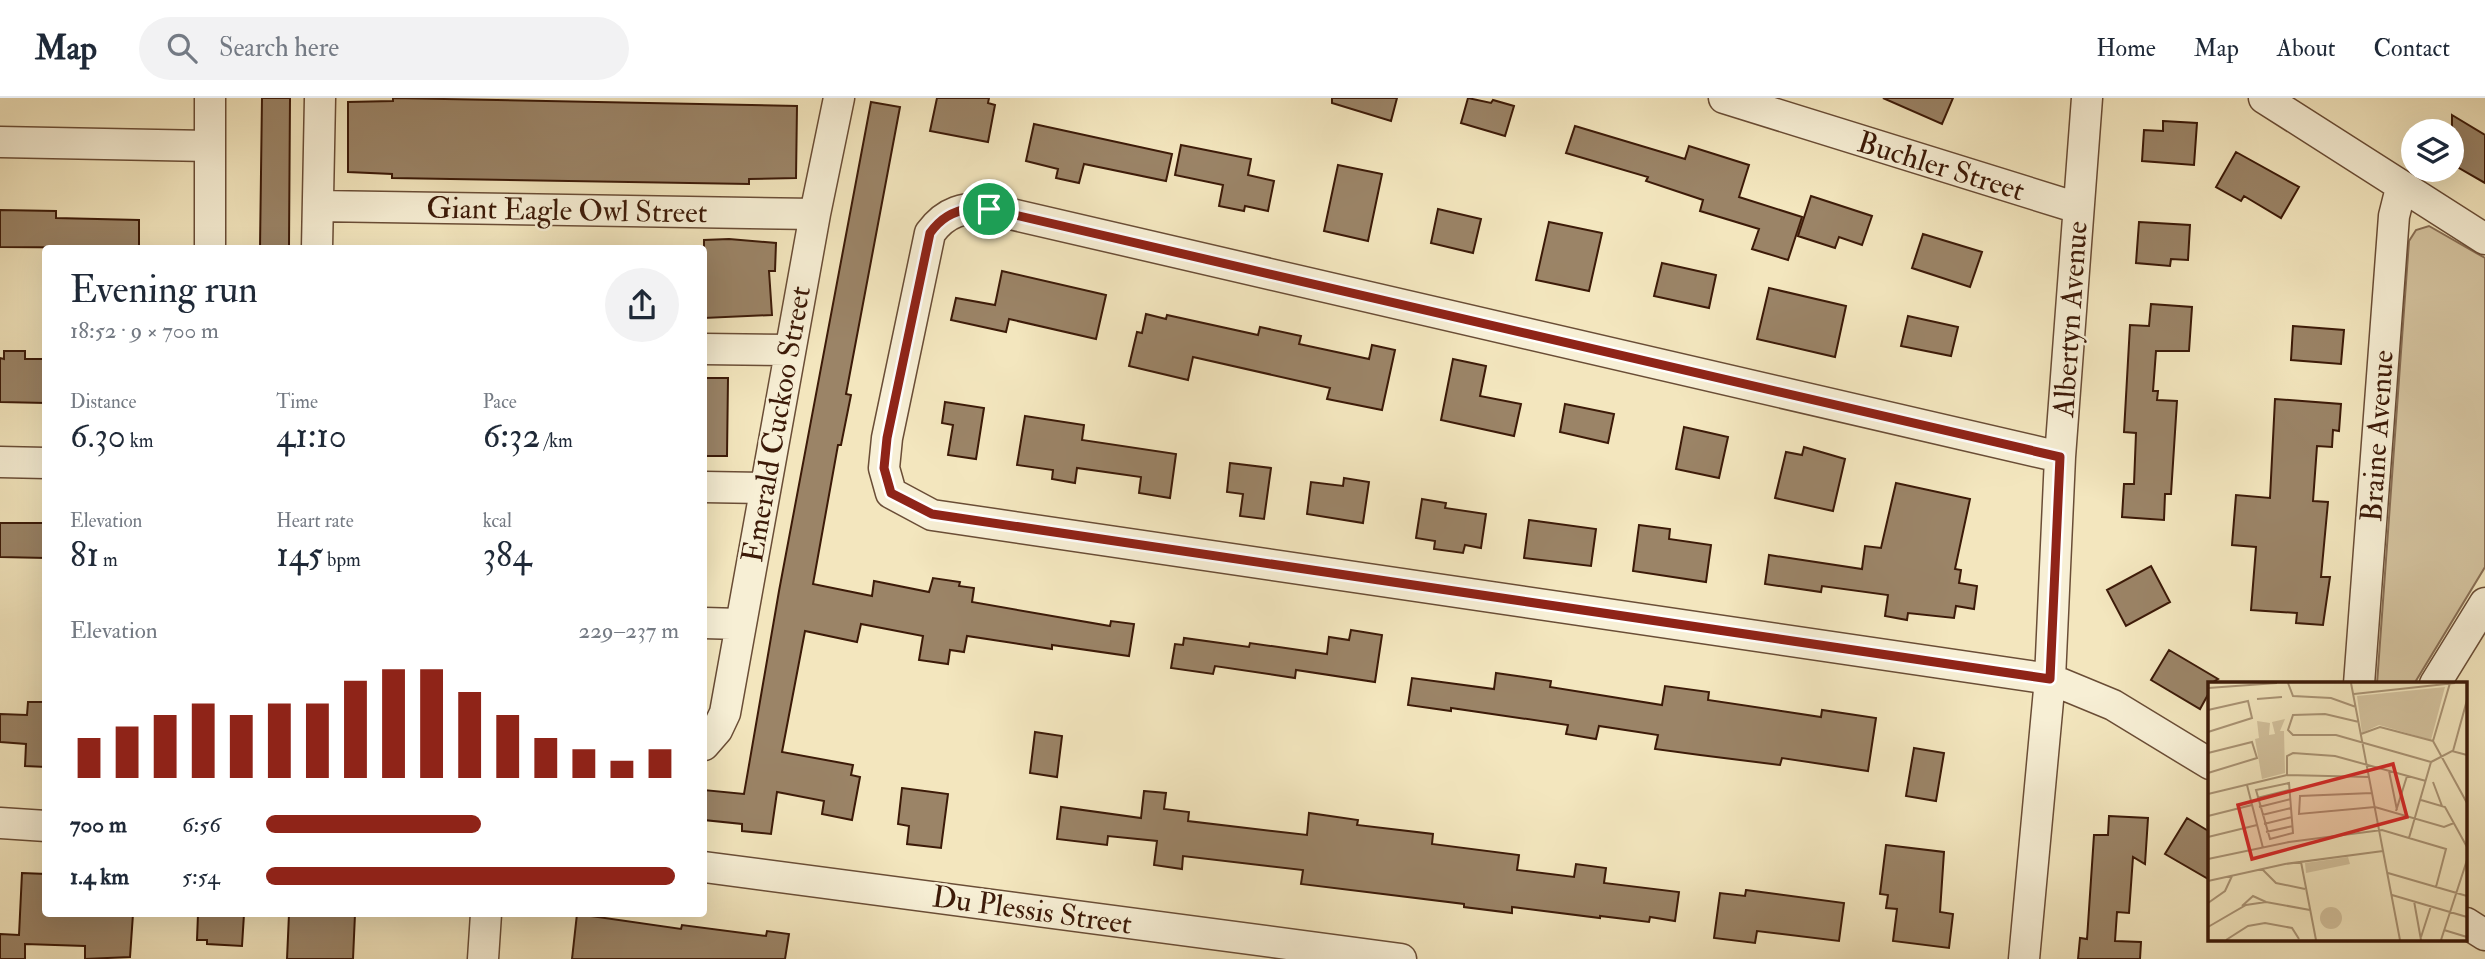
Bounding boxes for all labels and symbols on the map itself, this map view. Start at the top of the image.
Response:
street label: Buchler Street [1853,124,2029,210]
pin [959,179,1019,239]
street label: Giant Eagle Owl Street [426,190,708,231]
street label: Albertyn Avenue [2045,220,2096,419]
street label: Emerald Cuckoo Street [734,283,819,565]
street label: Braine Avenue [2353,349,2402,523]
inset map [2208,682,2468,942]
street label: Du Plessis Street [930,878,1134,943]

